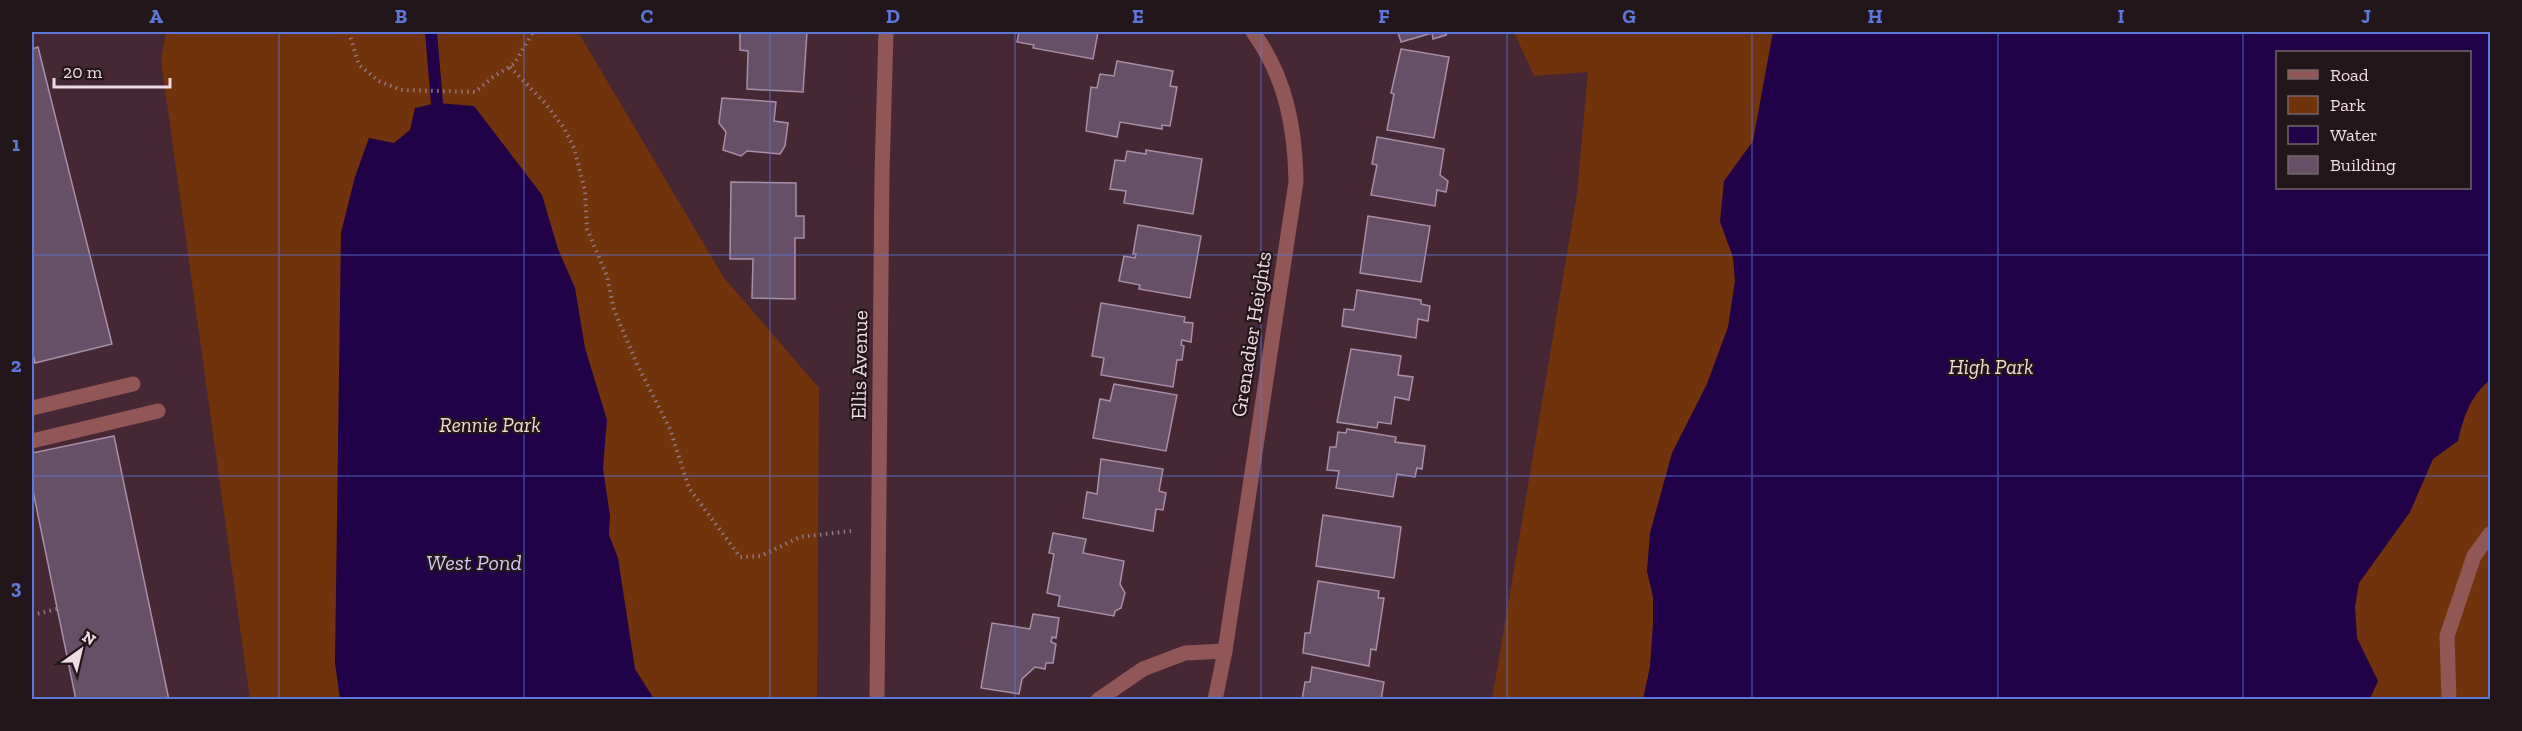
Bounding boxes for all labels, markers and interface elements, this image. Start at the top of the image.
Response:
text: A [149,4,163,28]
text: B [395,4,407,28]
text: C [641,4,654,28]
text: D [886,4,900,28]
text: E [1132,4,1144,28]
text: F [1378,4,1390,28]
text: G [1622,4,1636,28]
text: H [1867,4,1883,28]
text: I [2117,4,2125,28]
text: J [2361,4,2371,28]
scale bar [54,51,170,89]
legend [2276,51,2471,189]
text: 20 m [63,61,103,83]
text: Road [2330,64,2369,86]
text: Park [2330,94,2366,116]
text: Water [2330,124,2377,146]
text: 1 [12,132,20,156]
text: Building [2330,154,2396,176]
street label: Grenadier Heights [1226,249,1276,419]
street label: Ellis Avenue [846,310,872,420]
text: 2 [11,353,22,377]
park label: High Park [1949,354,2033,379]
park label: Rennie Park [439,412,541,437]
water label: West Pond [426,549,522,576]
text: 3 [11,575,22,599]
north arrow [51,620,111,680]
text: N [79,627,99,649]

